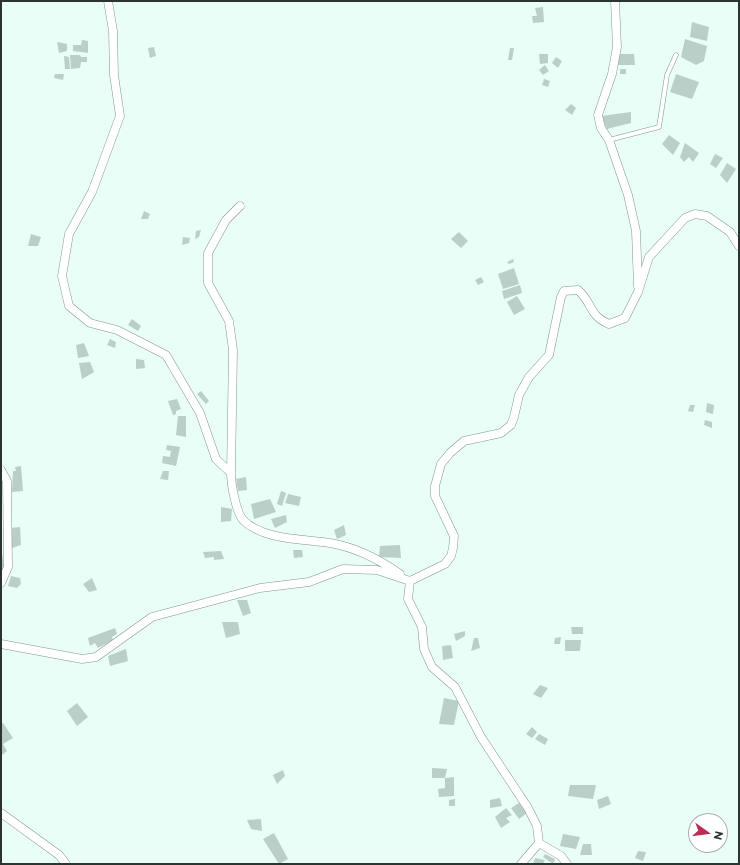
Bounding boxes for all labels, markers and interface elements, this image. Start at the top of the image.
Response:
north arrow [688,813,728,853]
text: N [711,830,727,842]

